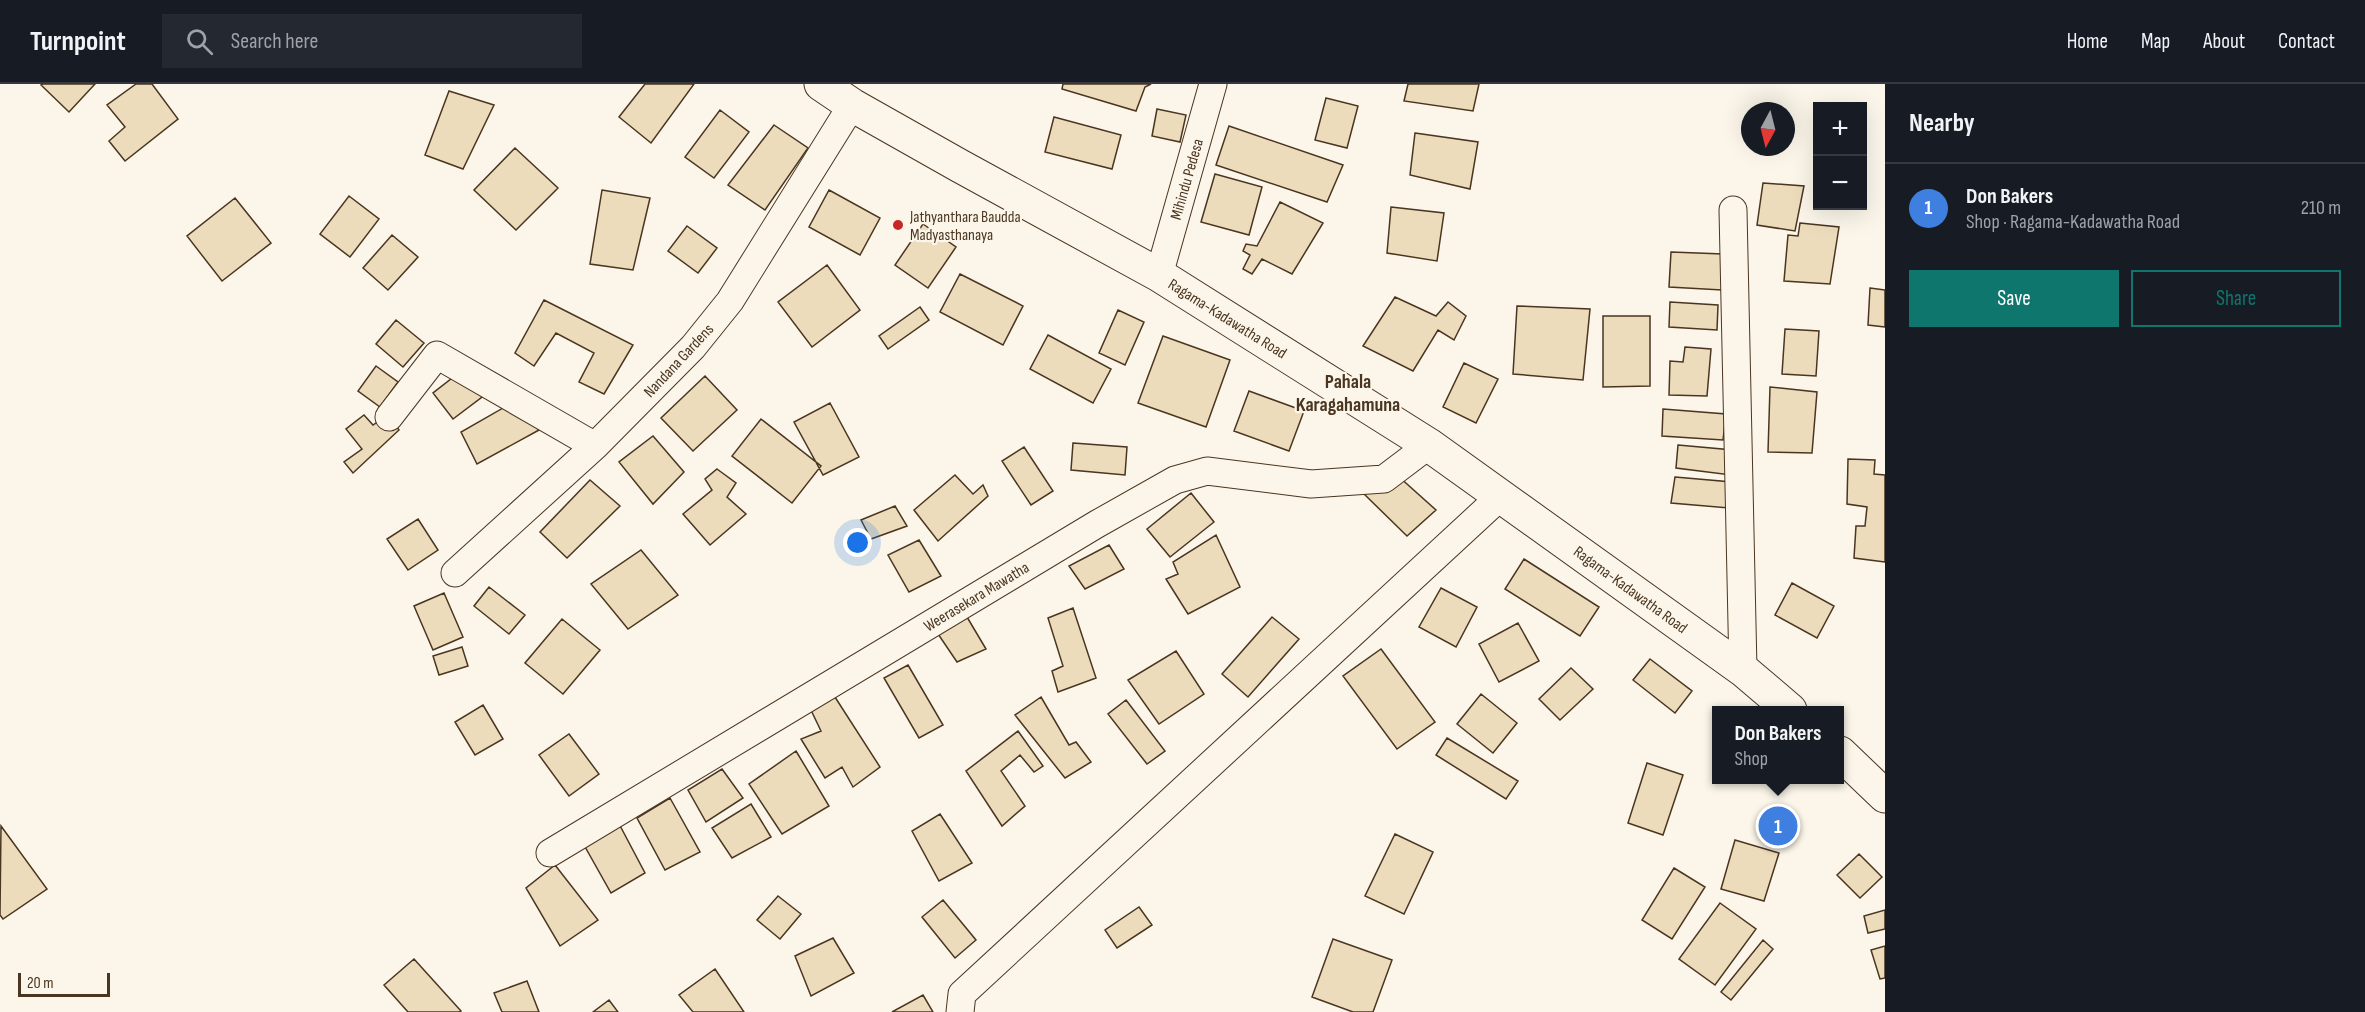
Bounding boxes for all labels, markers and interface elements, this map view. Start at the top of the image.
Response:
search box [162,14,582,68]
text: Turnpoint [30,25,126,58]
icon: search [183,25,216,58]
text: Search here [231,28,318,55]
text: Home [2067,29,2108,54]
text: Map [2141,29,2170,54]
text: About [2203,29,2245,54]
text: Contact [2278,29,2335,54]
north arrow [1741,102,1795,156]
map controls [1813,102,1867,210]
button: + [1813,102,1867,156]
text: Nearby [1909,108,1975,139]
street label: Mihindu Pedesa [1167,137,1208,222]
button: − [1813,156,1867,210]
text: Don Bakers [1966,183,2053,210]
text: 1 [1925,196,1932,220]
text: 210 m [2301,196,2341,220]
place label: Jathyanthara Baudda Madyasthanaya [909,208,1021,245]
text: Shop · Ragama-Kadawatha Road [1966,210,2180,234]
marker: Jathyanthara Baudda Madyasthanaya [891,218,905,232]
button: Save [1909,270,2119,327]
button: Share [2131,270,2341,327]
street label: Ragama-Kadawatha Road [1164,275,1290,363]
street label: Nandana Gardens [640,320,718,402]
district label: Pahala Karagahamuna [1296,370,1400,417]
your location [843,528,872,557]
street label: Ragama-Kadawatha Road [1569,543,1691,638]
street label: Weerasekara Mawatha [921,558,1033,636]
popup [1712,706,1844,784]
text: Don Bakers [1734,720,1822,747]
text: Shop [1734,747,1768,771]
pin: 1 [1758,804,1798,848]
scale bar [18,970,110,998]
text: 20 m [27,974,54,993]

